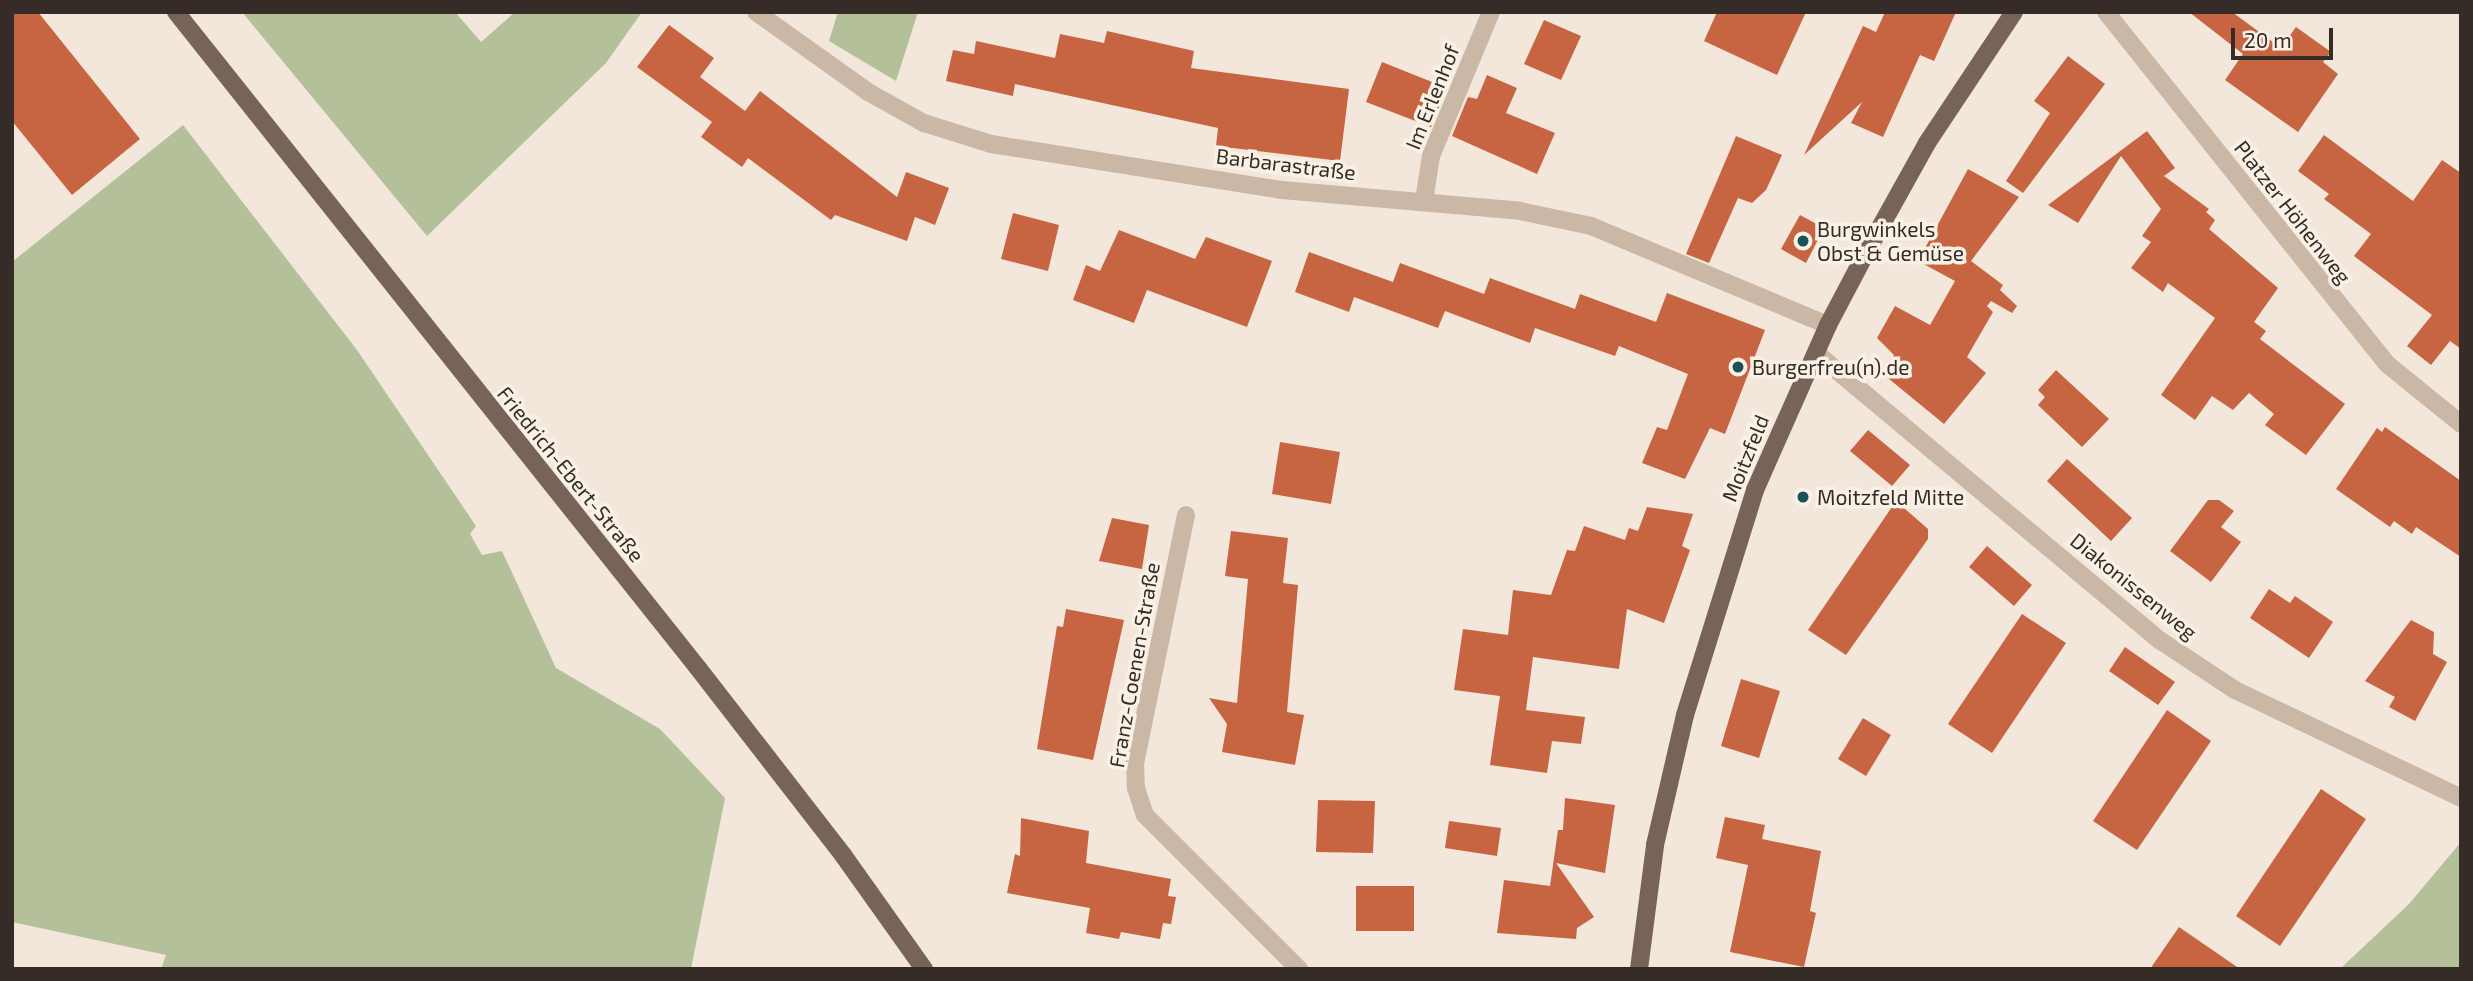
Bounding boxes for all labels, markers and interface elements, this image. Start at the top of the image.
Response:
scale bar [2235,14,2336,58]
text: 20 m [2244,27,2292,52]
street label: Im Erlenhof [1400,41,1464,153]
street label: Platzer Höhenweg [2229,135,2357,289]
street label: Barbarastraße [1215,143,1357,185]
place label: Burgwinkels Obst & Gemüse [1817,216,1964,266]
marker: Burgwinkels Obst & Gemüse [1795,233,1811,249]
place label: Burgerfreu(n).de [1752,354,1909,380]
marker: Burgerfreu(n).de [1730,359,1746,375]
street label: Friedrich-Ebert-Straße [492,381,650,567]
street label: Moitzfeld [1716,411,1774,505]
place label: Moitzfeld Mitte [1817,484,1964,510]
marker: Moitzfeld Mitte [1795,489,1811,505]
street label: Diakonissenweg [2066,527,2202,645]
street label: Franz-Coenen-Straße [1104,560,1164,770]

